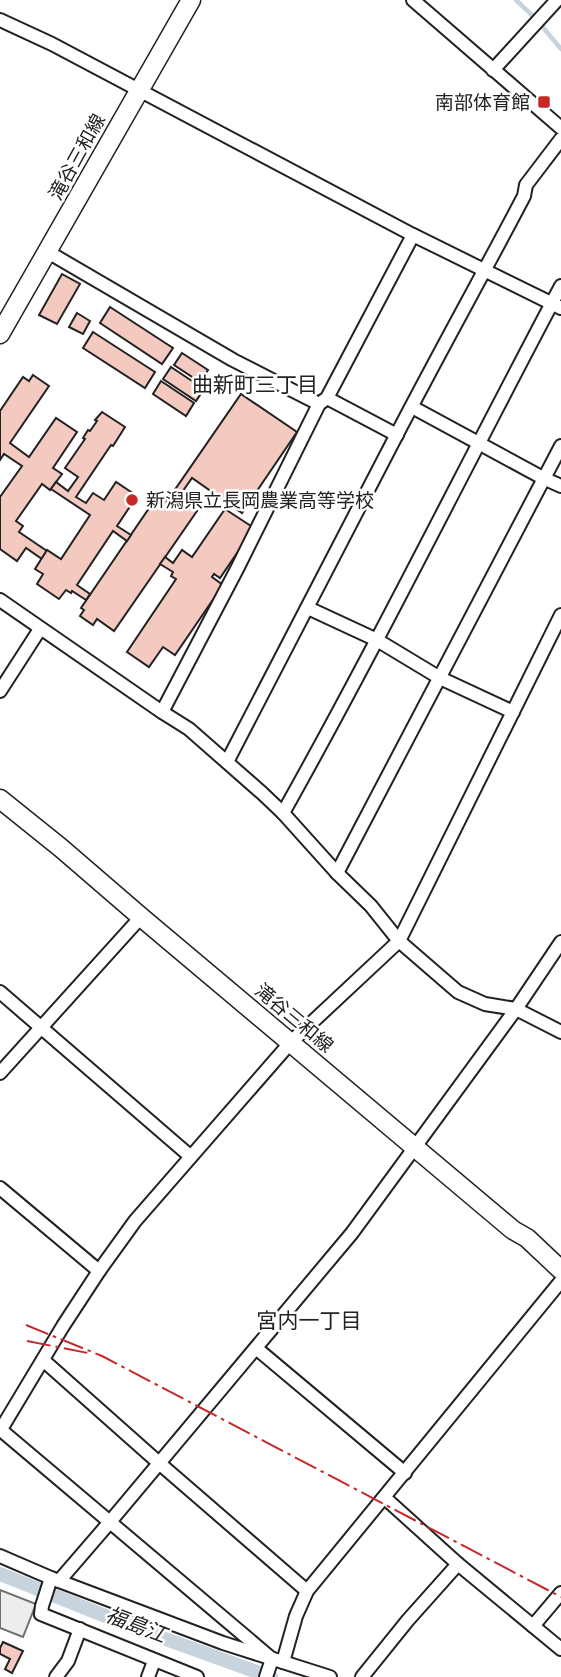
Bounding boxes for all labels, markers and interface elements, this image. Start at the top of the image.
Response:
place label: 南部体育館 [435,91,530,114]
marker: 南部体育館 [536,94,552,110]
street label: 滝谷三和線 [44,110,110,204]
district label: 曲新町三丁目 [192,372,318,398]
place label: 新潟県立長岡農業高等学校 [146,489,374,512]
marker: 新潟県立長岡農業高等学校 [124,492,140,508]
street label: 滝谷三和線 [250,979,338,1057]
district label: 宮内一丁目 [257,1308,362,1334]
water label: 福島江 [102,1602,172,1649]

